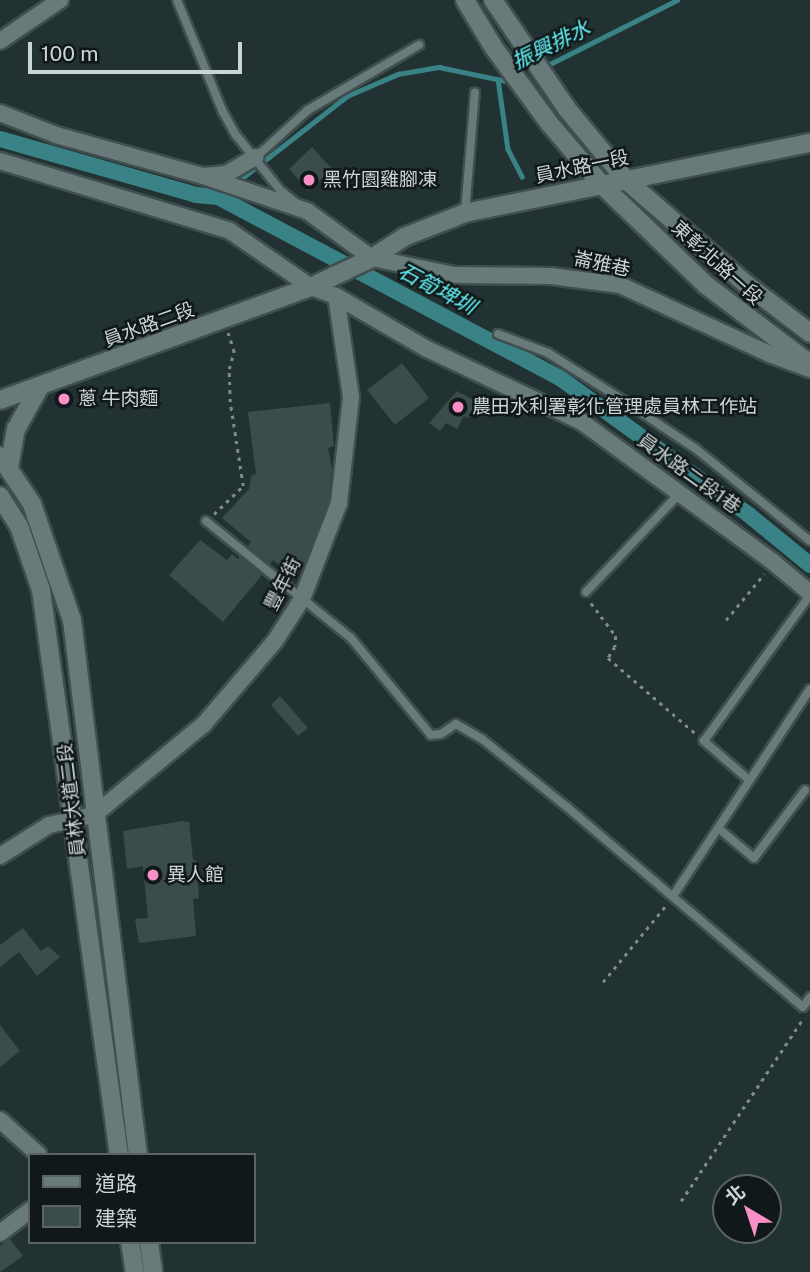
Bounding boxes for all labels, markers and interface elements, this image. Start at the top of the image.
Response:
water label: 振興排水 [508,15,594,75]
scale bar [32,28,245,72]
text: 100 m [41,41,98,66]
street label: 員水路一段 [533,146,631,188]
place label: 黑竹園雞腳凍 [323,169,437,191]
marker: 黑竹園雞腳凍 [301,172,317,188]
street label: 東彰北路一段 [667,216,767,310]
street label: 崙雅巷 [572,247,632,281]
water label: 石筍埤圳 [394,258,480,320]
street label: 員水路二段 [100,298,198,352]
place label: 蔥 牛肉麵 [78,388,159,410]
marker: 蔥 牛肉麵 [56,391,72,407]
place label: 農田水利署彰化管理處員林工作站 [472,396,757,418]
marker: 農田水利署彰化管理處員林工作站 [450,399,466,415]
street label: 員水路二段1巷 [633,429,745,519]
street label: 豐年街 [260,553,306,615]
street label: 員林大道二段 [54,742,90,858]
place label: 異人館 [167,864,224,886]
marker: 異人館 [145,867,161,883]
legend [28,1153,256,1244]
text: 道路 [95,1171,137,1196]
north arrow [712,1174,782,1244]
text: 北 [721,1180,749,1209]
text: 建築 [95,1206,137,1231]

